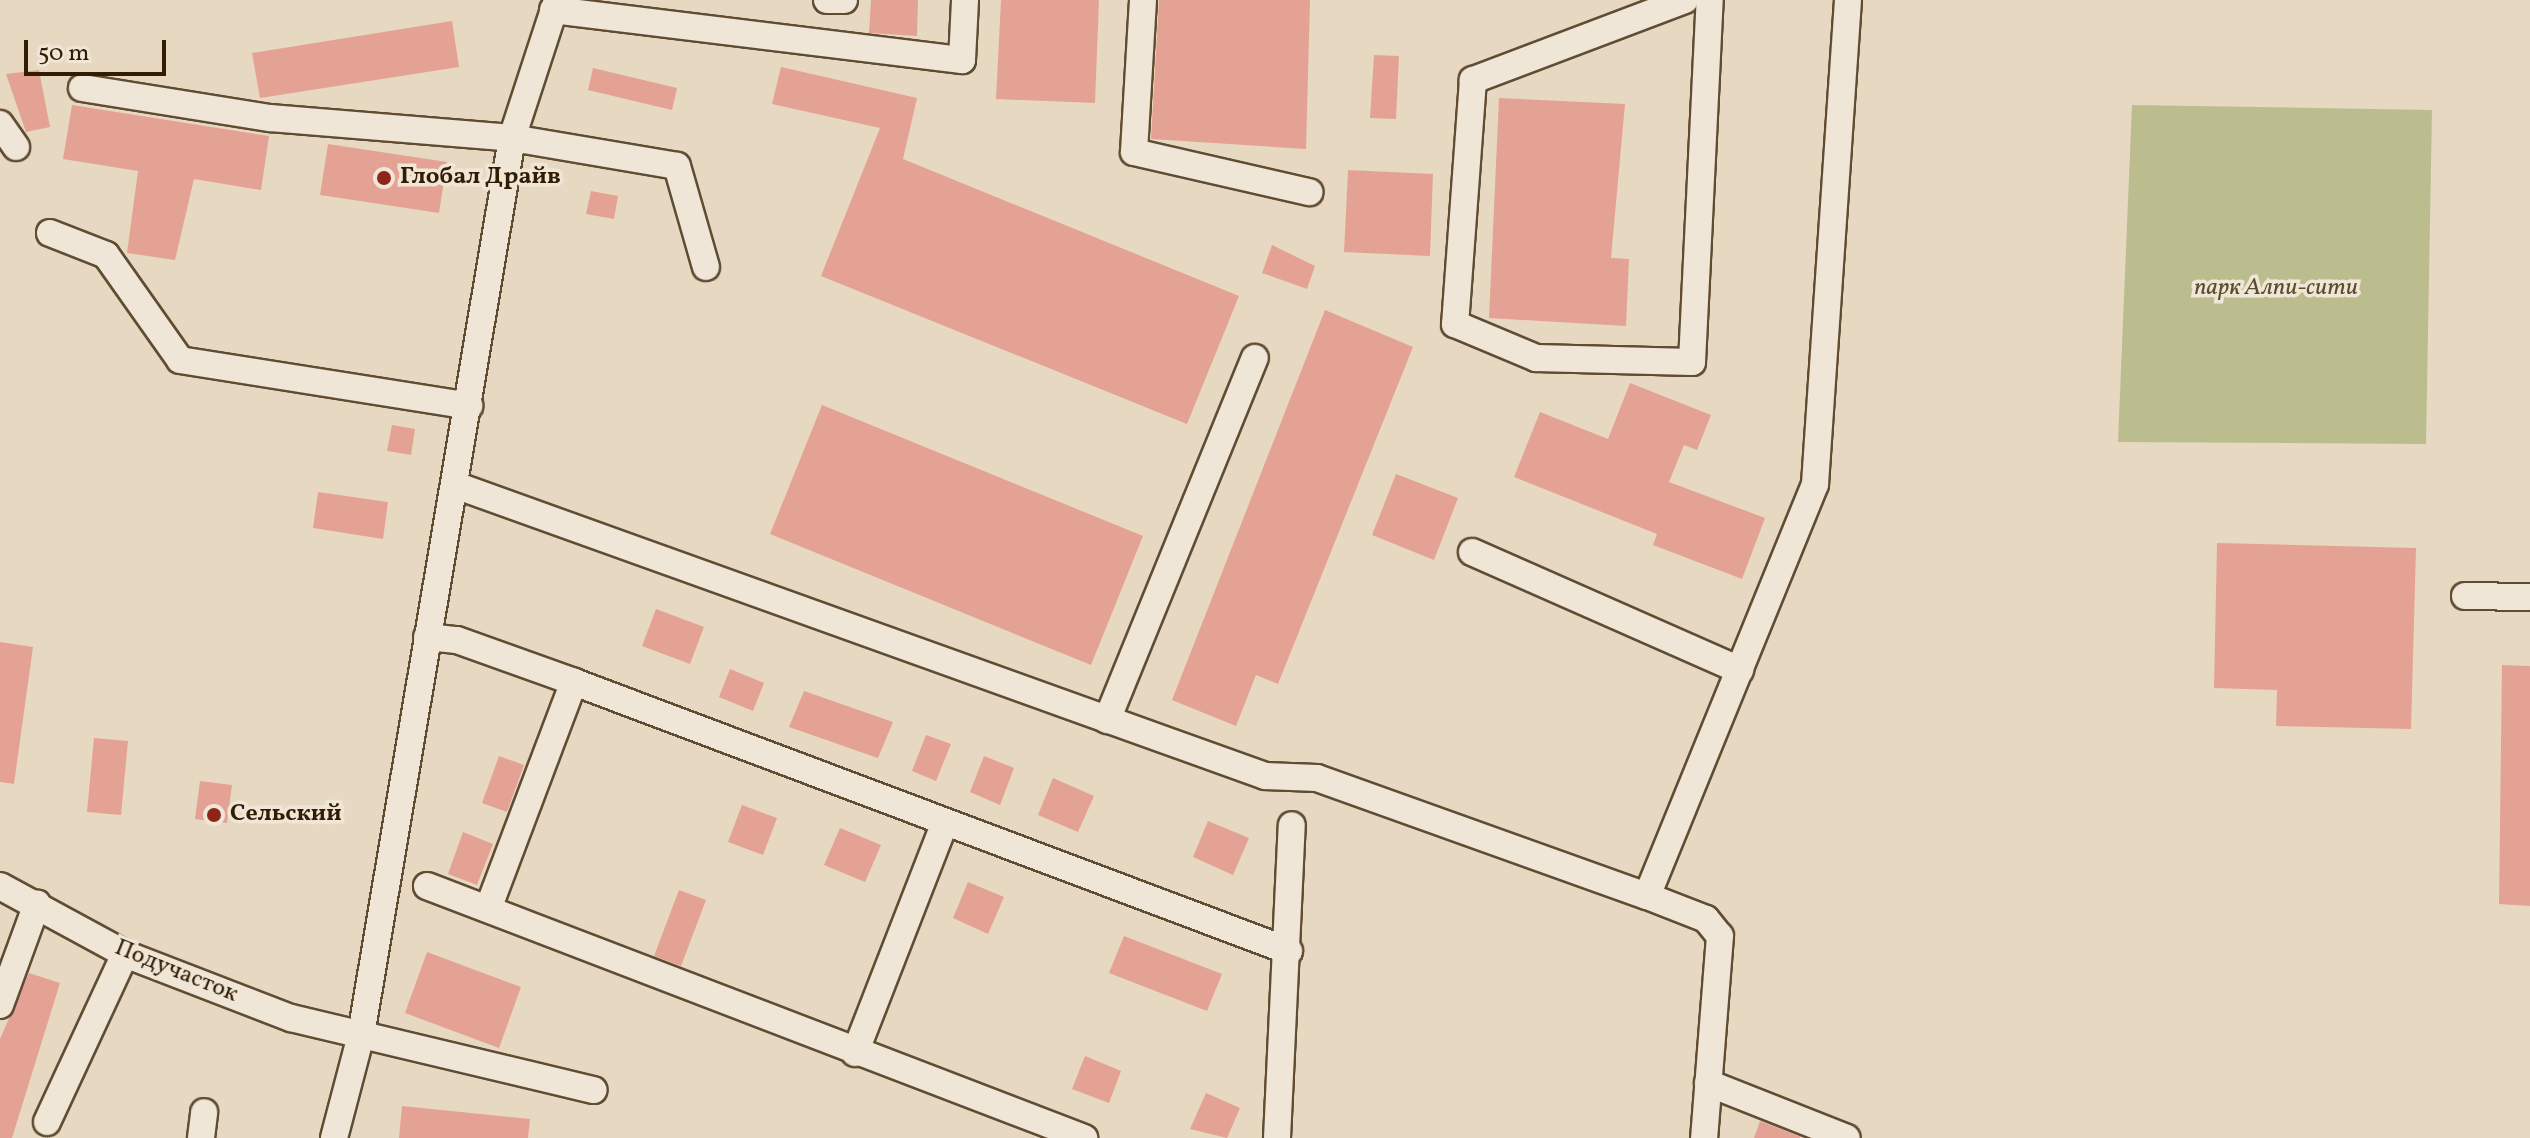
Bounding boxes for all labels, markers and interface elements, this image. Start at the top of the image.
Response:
scale bar [28,24,170,74]
text: 50 m [38,37,90,71]
place label: Глобал Драйв [400,164,561,192]
marker: Глобал Драйв [375,169,393,187]
park label: парк Алпи-сити [2194,275,2358,303]
place label: Сельский [230,801,342,829]
marker: Сельский [205,806,223,824]
street label: Подучасток [110,934,242,1010]

